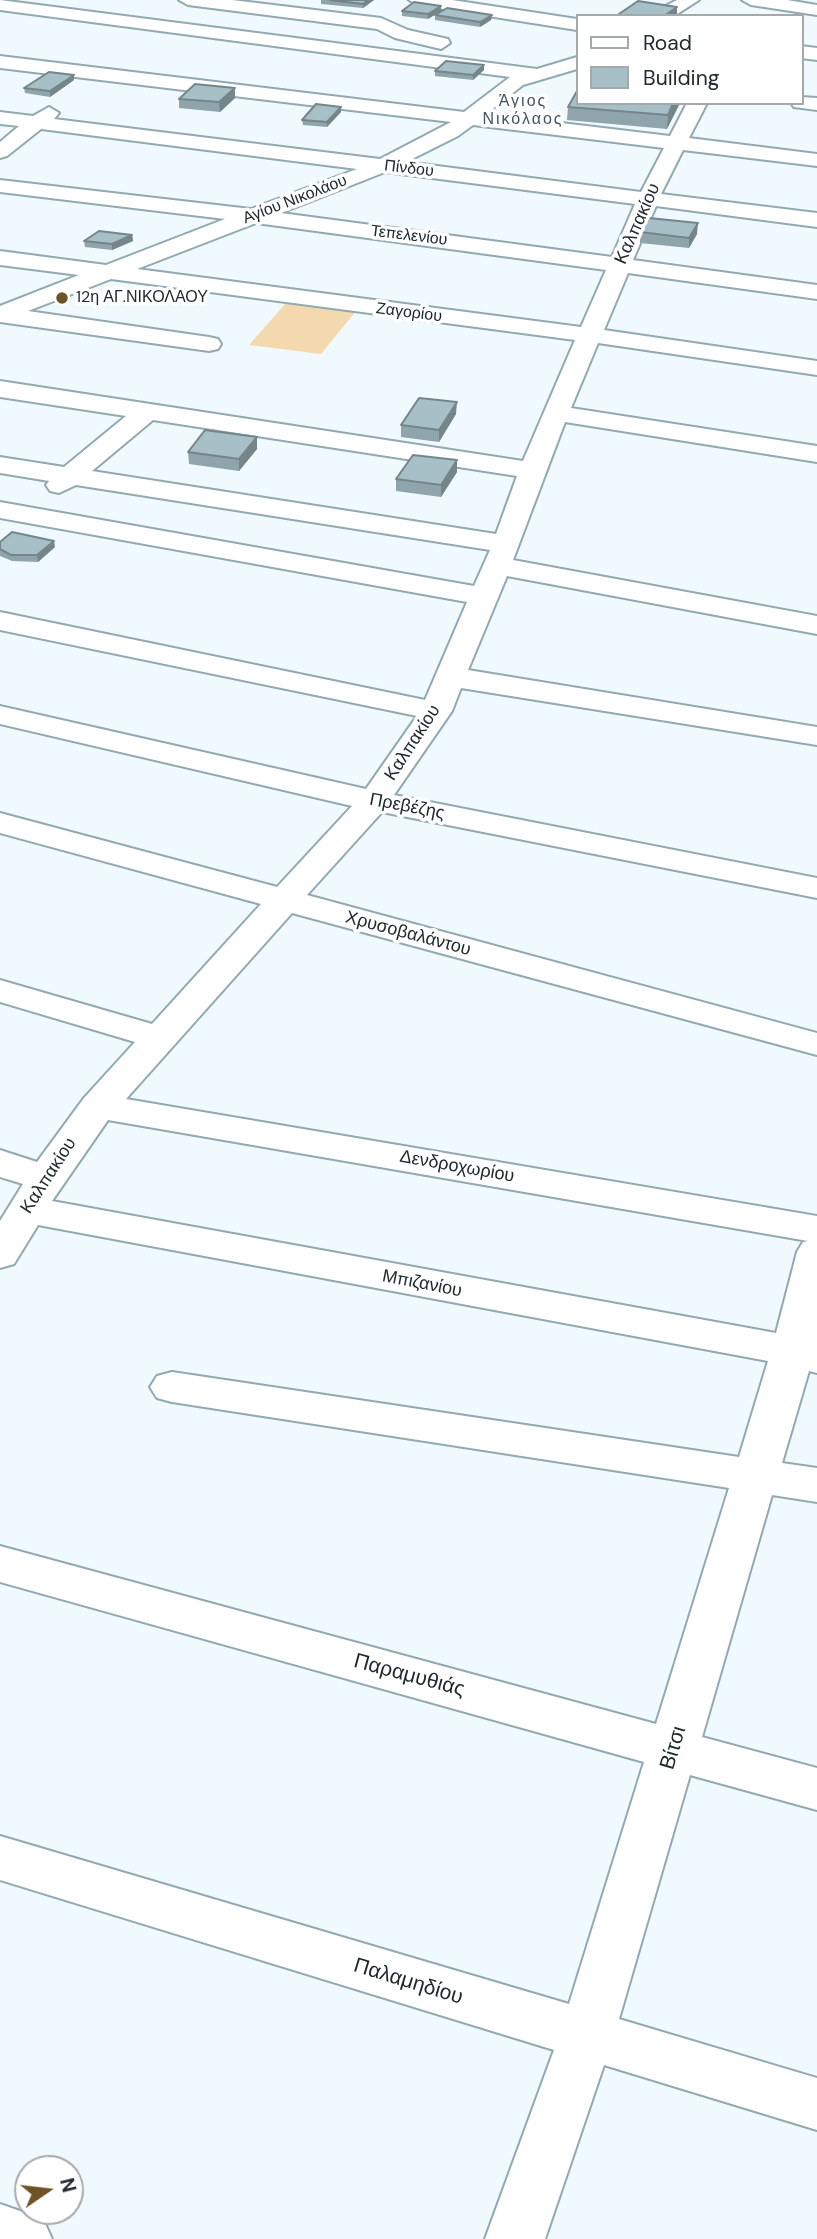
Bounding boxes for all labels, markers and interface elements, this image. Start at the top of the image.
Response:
legend [576,14,803,105]
text: Road [643,29,692,57]
text: Building [643,64,719,92]
district label: Άγιος Νικόλαος [483,92,563,130]
street label: Πίνδου [383,156,435,182]
street label: Αγίου Νικολάου [240,171,350,229]
street label: Καλπακίου [611,180,665,268]
street label: Τεπελενίου [370,222,448,250]
place label: 12η ΑΓ.ΝΙΚΟΛΑΟΥ [76,288,208,308]
marker: 12η ΑΓ.ΝΙΚΟΛΑΟΥ [54,290,70,306]
street label: Ζαγορίου [375,299,443,327]
street label: Καλπακίου [381,701,445,785]
street label: Πρεβέζης [368,789,446,825]
street label: Χρυσοβαλάντου [343,907,473,961]
street label: Καλπακίου [17,1134,81,1218]
street label: Δενδροχωρίου [398,1146,516,1188]
street label: Μπιζανίου [380,1266,464,1302]
street label: Παραμυθιάς [351,1649,467,1703]
street label: Βίτσι [655,1723,693,1773]
street label: Παλαμηδίου [350,1953,466,2011]
north arrow [14,2155,84,2225]
text: N [54,2176,82,2195]

